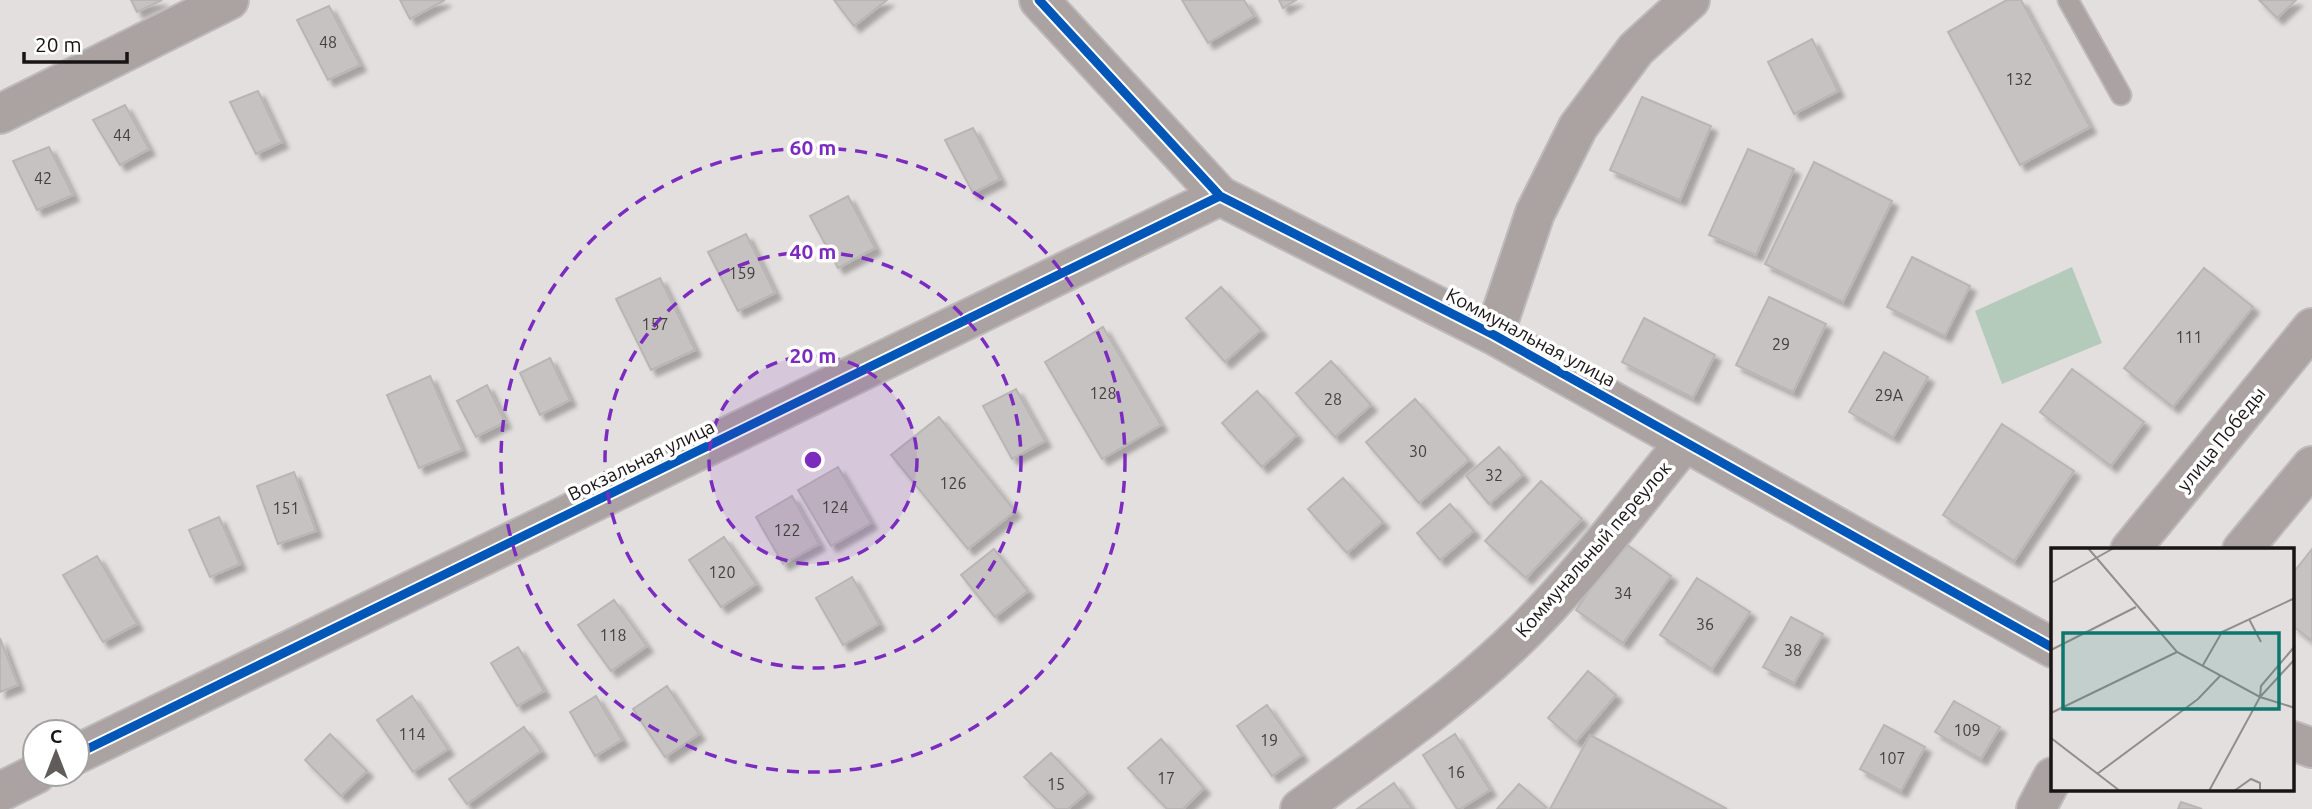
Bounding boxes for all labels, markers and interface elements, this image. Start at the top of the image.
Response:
scale bar [24,21,128,65]
text: 20 m [35,32,82,56]
house number: 48 [319,33,337,51]
house number: 132 [2005,70,2033,88]
house number: 44 [113,126,131,144]
text: 60 m [790,135,836,159]
house number: 42 [34,169,52,187]
text: 40 m [790,239,836,263]
house number: 159 [728,264,756,282]
street label: Коммунальная улица [1443,283,1619,391]
house number: 157 [641,315,669,333]
house number: 111 [2175,328,2203,346]
house number: 29 [1772,335,1790,353]
text: 20 m [790,343,836,367]
street label: улица Победы [2172,383,2270,495]
house number: 128 [1089,384,1117,402]
house number: 29А [1875,386,1904,404]
house number: 28 [1324,390,1342,408]
street label: Вокзальная улица [564,415,718,505]
house number: 30 [1409,442,1427,460]
centre of rings [801,448,825,472]
street label: Коммунальный переулок [1511,456,1675,641]
house number: 32 [1485,466,1503,484]
house number: 126 [939,474,967,492]
house number: 124 [821,498,849,516]
house number: 151 [272,499,300,517]
house number: 122 [773,521,801,539]
inset map [2051,548,2294,792]
house number: 120 [708,563,736,581]
house number: 34 [1614,584,1632,602]
house number: 36 [1696,615,1714,633]
house number: 118 [599,626,627,644]
house number: 38 [1784,641,1802,659]
north arrow [21,718,91,788]
house number: 109 [1953,721,1981,739]
text: С [50,725,62,747]
house number: 114 [398,725,426,743]
house number: 19 [1260,731,1278,749]
house number: 107 [1878,749,1906,767]
house number: 16 [1447,763,1465,781]
house number: 17 [1157,769,1175,787]
house number: 15 [1047,775,1065,793]

